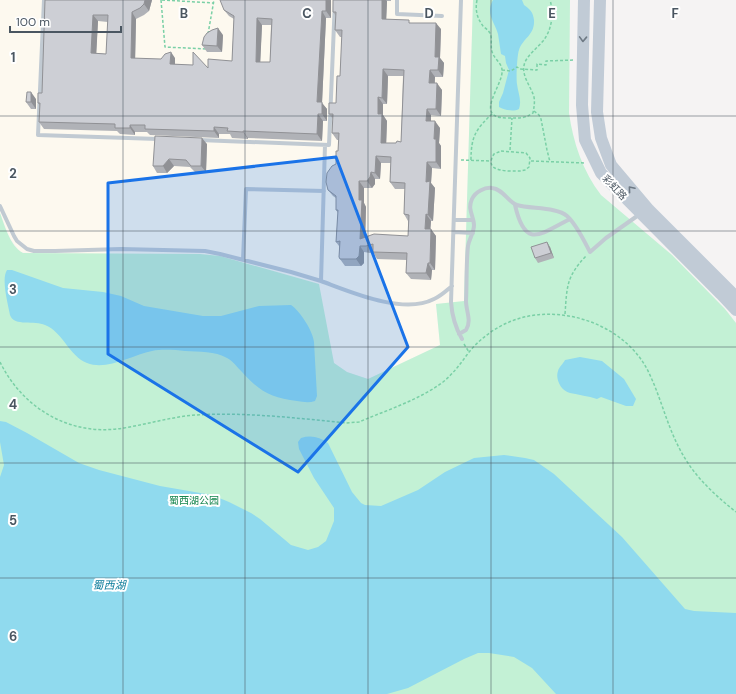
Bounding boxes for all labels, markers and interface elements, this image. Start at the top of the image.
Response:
text: B [180,5,188,22]
text: C [302,5,312,22]
text: D [424,5,434,22]
text: E [548,5,556,22]
text: F [671,5,679,22]
scale bar [10,8,121,34]
text: 100 m [16,14,50,30]
one-way arrow [579,36,587,42]
text: 1 [11,49,15,66]
text: 2 [9,165,17,182]
street label: 彩虹路 [600,172,630,203]
one-way arrow [629,186,636,193]
text: 3 [9,281,17,298]
text: 4 [9,396,17,413]
park label: 蜀西湖公园 [169,494,219,507]
text: 5 [9,512,17,529]
water label: 蜀西湖 [93,578,127,592]
text: 6 [9,628,17,645]

